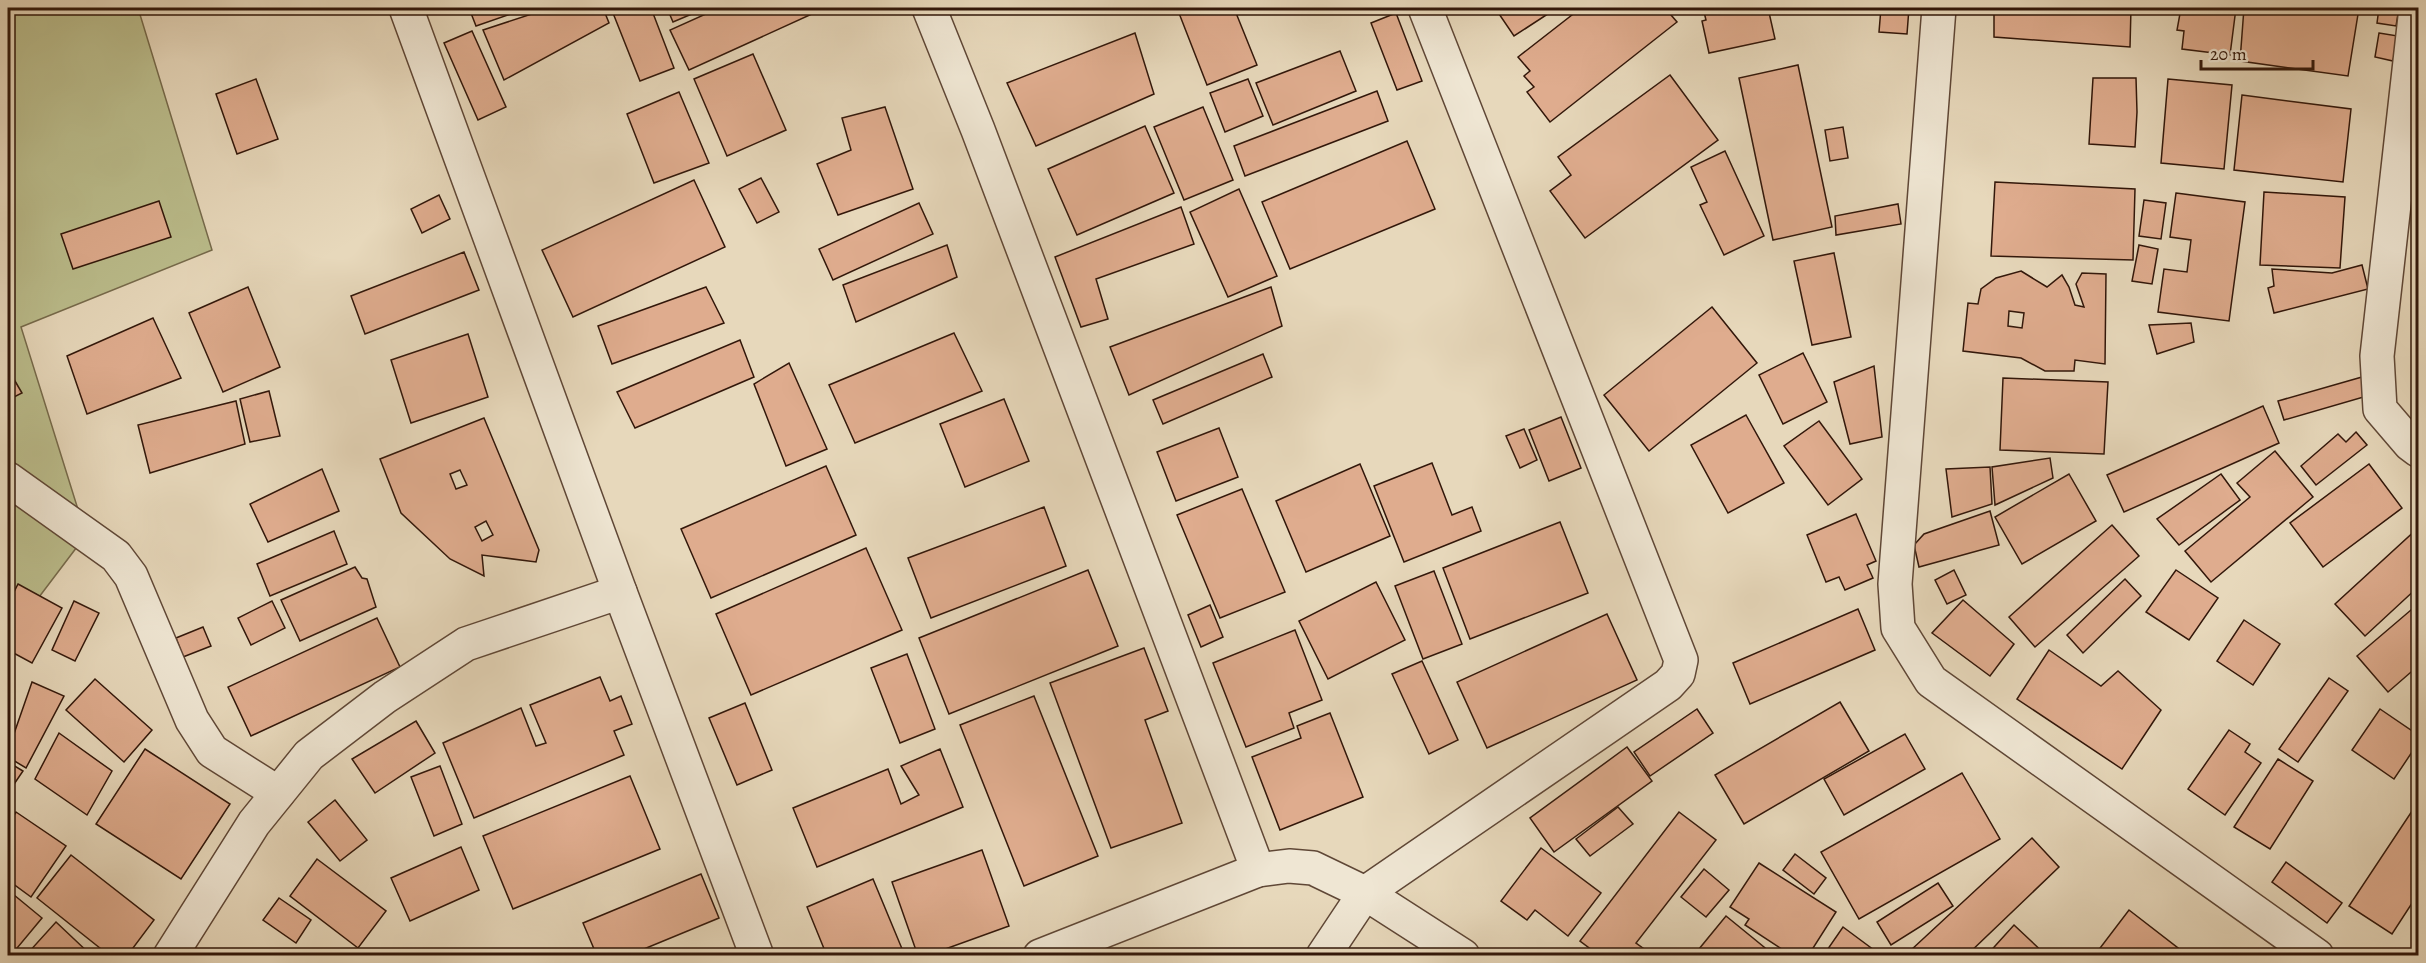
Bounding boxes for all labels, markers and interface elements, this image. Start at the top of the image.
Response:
scale bar [2201,33,2314,71]
text: 20 m [2210,42,2247,66]

